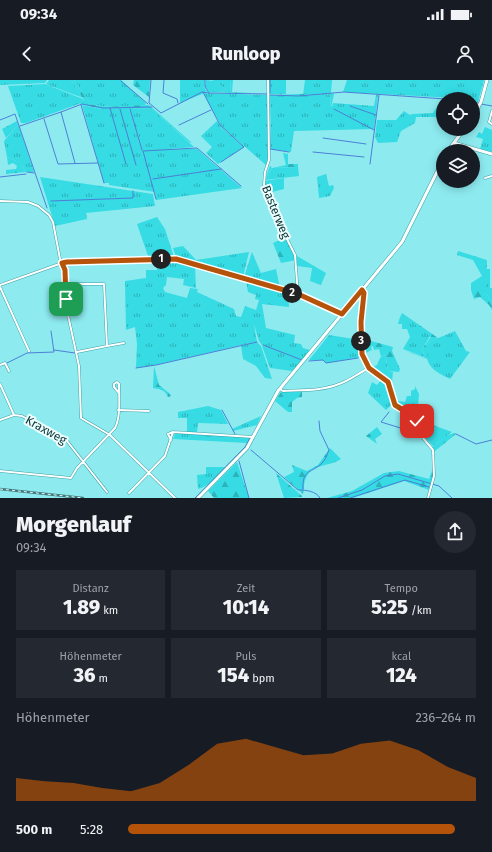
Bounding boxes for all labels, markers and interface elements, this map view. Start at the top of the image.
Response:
text: 09:34 [20,5,57,23]
icon: back [16,43,38,65]
text: Runloop [212,43,280,65]
icon: person [454,43,476,65]
map controls [436,92,480,188]
button: locate [436,92,480,136]
button: layers [436,144,480,188]
street label: Basterweg [259,183,293,241]
pin: 1 [151,249,171,269]
text: 1 [158,252,164,265]
pin [49,282,83,316]
pin: 2 [282,283,302,303]
text: 2 [289,286,295,299]
icon: arrive [55,288,77,310]
pin: 3 [351,331,371,351]
text: 3 [358,334,364,347]
pin [400,404,434,438]
icon: check [406,410,428,432]
street label: Kraxweg [23,413,70,447]
text: Morgenlauf [16,511,131,538]
button: share [434,511,476,553]
text: 09:34 [16,540,47,555]
text: Distanz [72,582,109,595]
text: Zeit [237,582,255,595]
text: Tempo [385,582,418,595]
text: 1.89 [63,595,100,619]
text: 10:14 [223,595,269,619]
text: 5:25 [371,595,408,619]
text: km [100,604,118,617]
text: /km [408,604,432,617]
text: Höhenmeter [60,650,122,663]
text: Puls [236,650,256,663]
text: kcal [391,650,411,663]
text: 36 [74,663,95,687]
text: 154 [217,663,249,687]
text: 124 [386,663,417,687]
text: m [95,672,108,685]
text: bpm [249,672,275,685]
text: Höhenmeter [16,710,90,725]
text: 236–264 m [415,710,476,725]
text: 500 m [16,822,52,837]
text: 5:28 [80,822,103,837]

